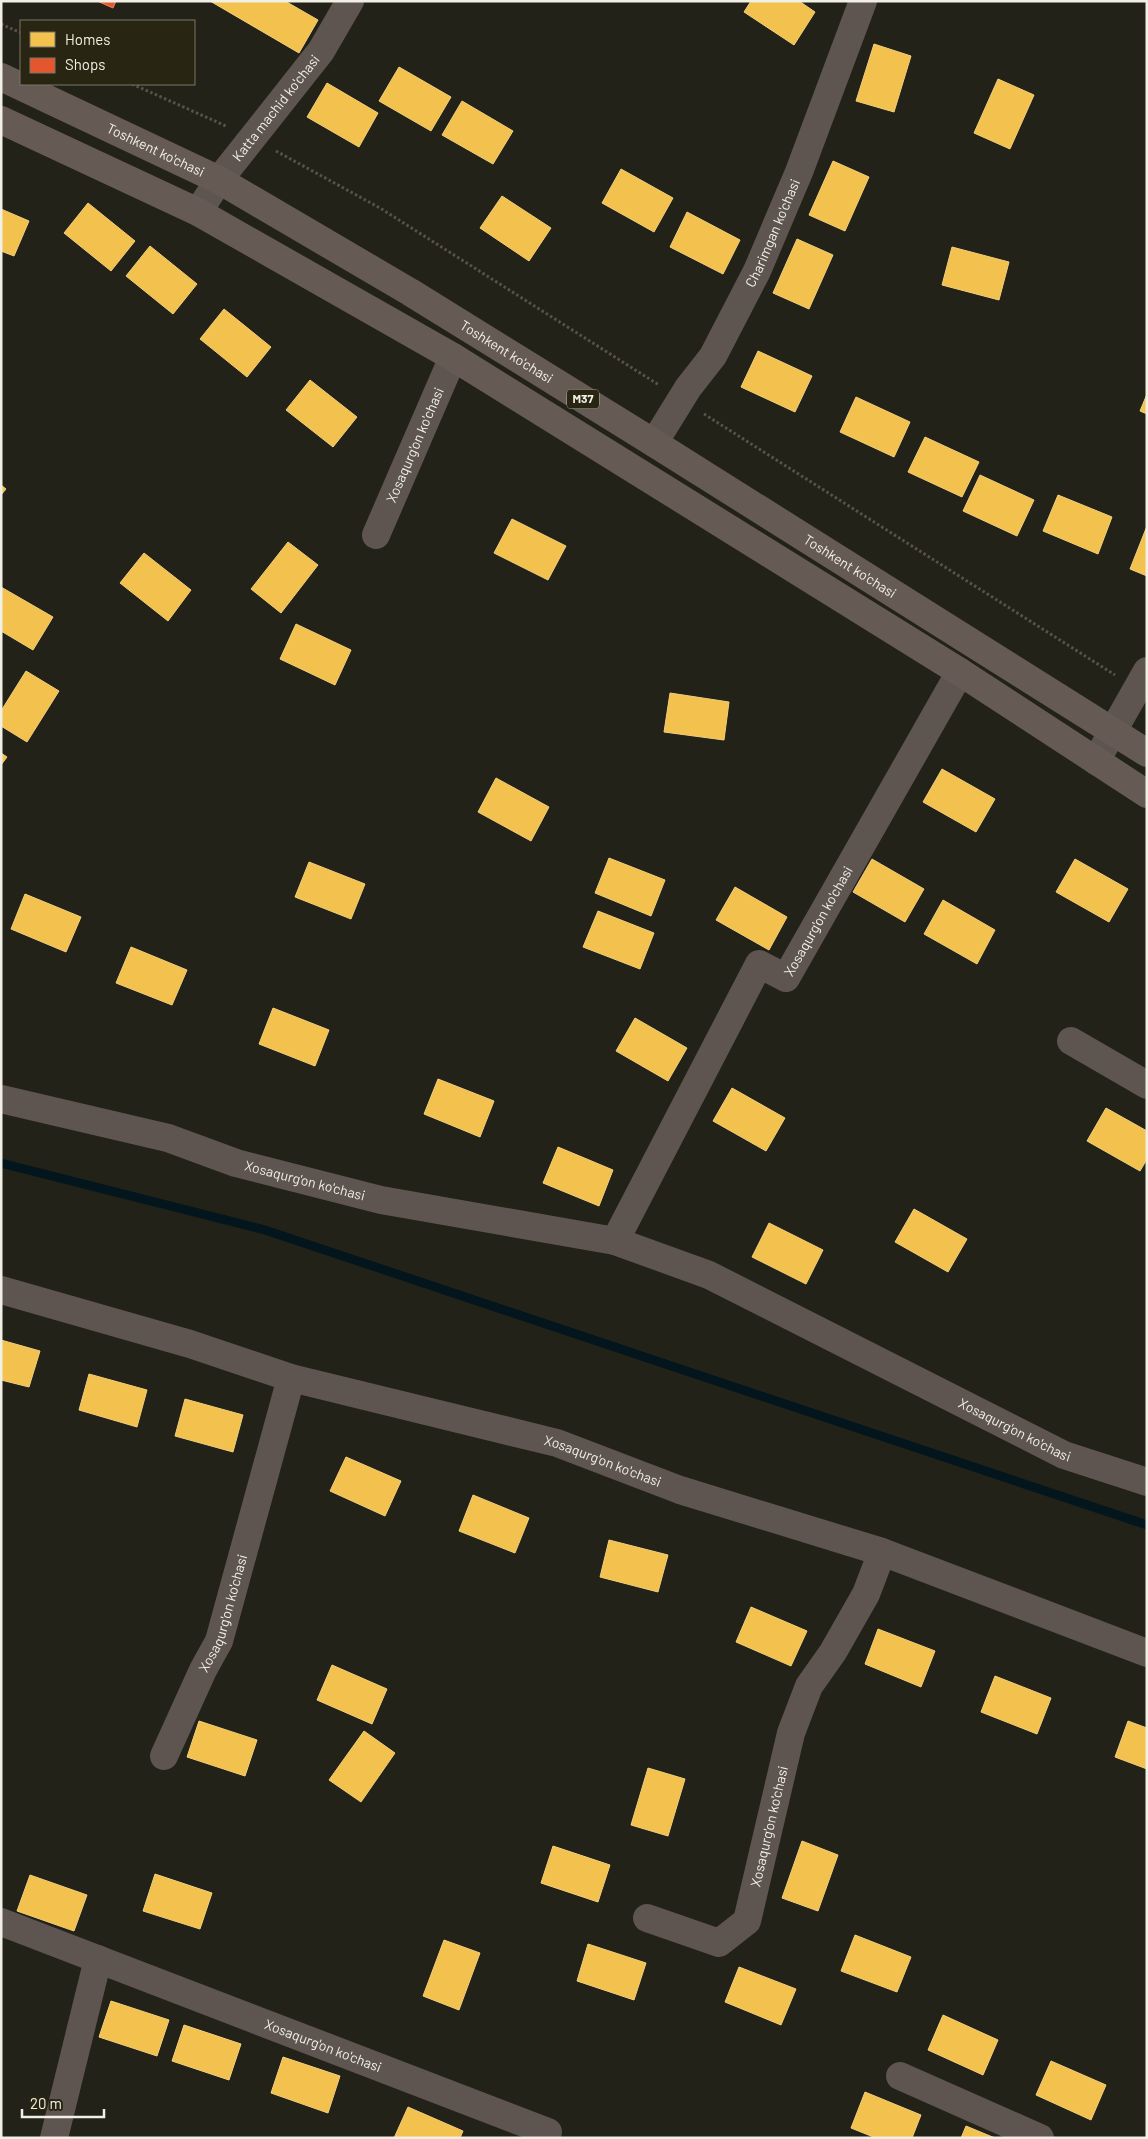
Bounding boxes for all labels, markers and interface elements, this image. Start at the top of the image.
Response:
legend [20,20,195,85]
text: Homes [65,30,110,48]
street label: Katta machid ko'chasi [228,51,323,164]
text: Shops [65,55,105,73]
street label: Toshkent ko'chasi [104,119,208,180]
street label: Charimgan ko'chasi [741,176,803,290]
street label: Toshkent ko'chasi [457,316,556,386]
street label: Xosaqurg'on ko'chasi [382,385,447,505]
road number: M37 [567,389,599,408]
street label: Toshkent ko'chasi [801,530,900,601]
street label: Xosaqurg'on ko'chasi [780,863,856,979]
street label: Xosaqurg'on ko'chasi [243,1157,367,1204]
street label: Xosaqurg'on ko'chasi [956,1394,1073,1465]
street label: Xosaqurg'on ko'chasi [543,1431,664,1490]
street label: Xosaqurg'on ko'chasi [194,1552,250,1675]
street label: Xosaqurg'on ko'chasi [746,1764,791,1888]
street label: Xosaqurg'on ko'chasi [262,2015,384,2075]
scale bar [22,2086,105,2118]
text: 20 m [30,2094,62,2112]

